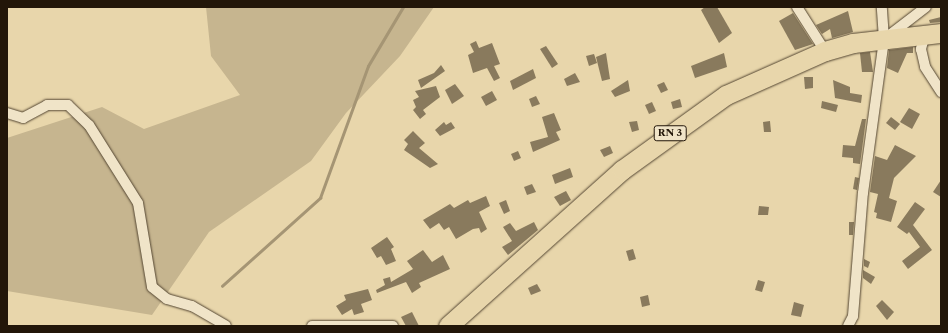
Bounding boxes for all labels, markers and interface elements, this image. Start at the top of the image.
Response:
road number: RN 3 [653,125,687,141]

